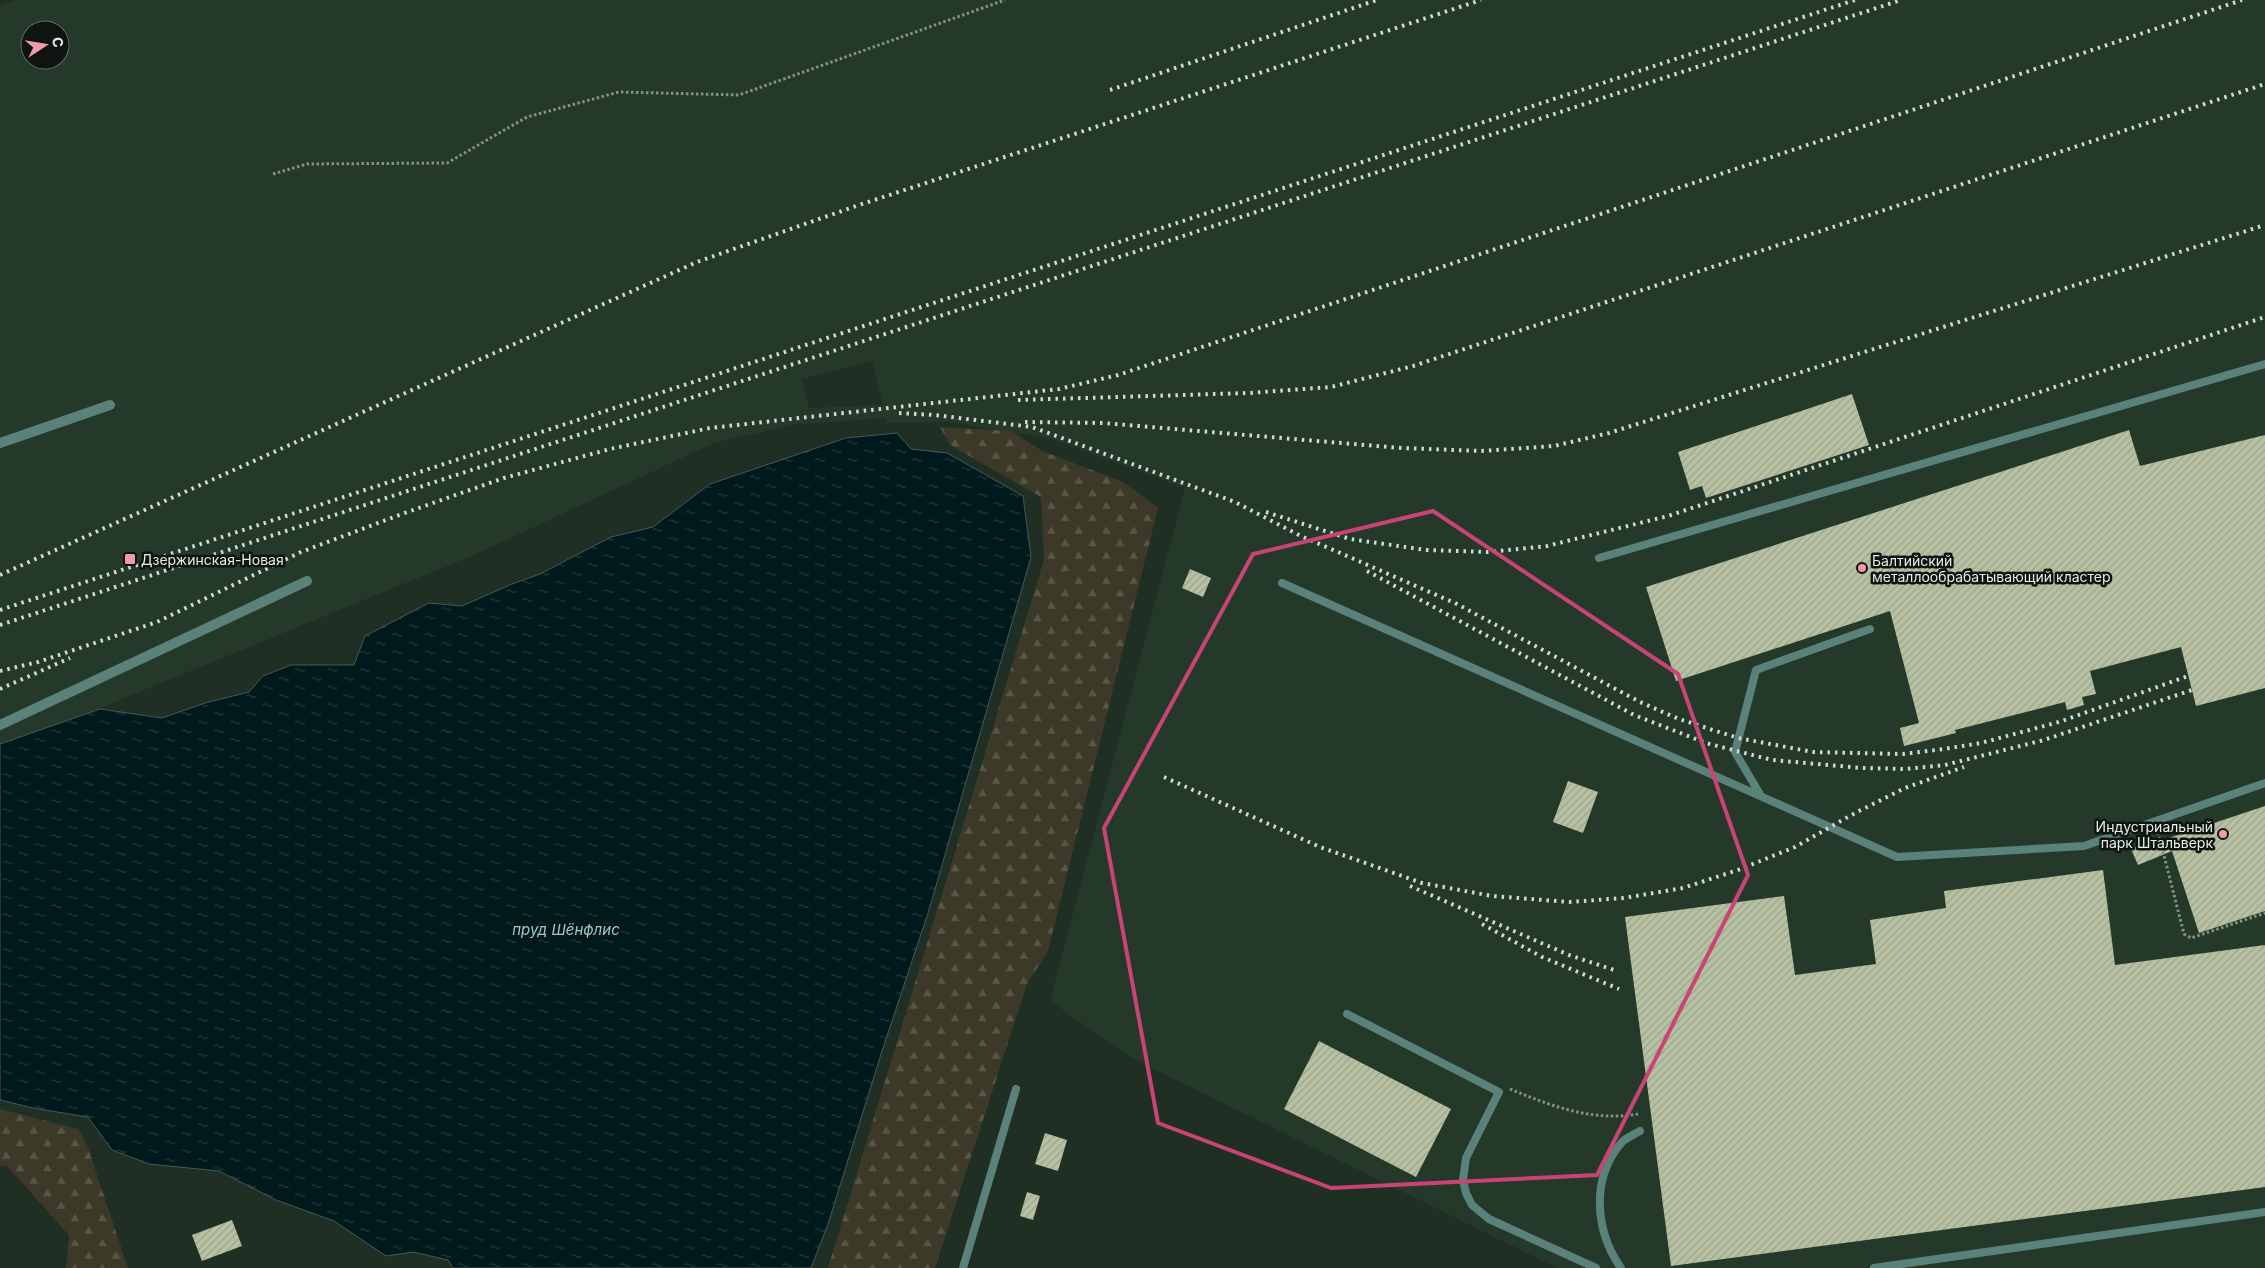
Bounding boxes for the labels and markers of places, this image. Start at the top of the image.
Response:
place label: Дзержинская-Новая [141,551,284,568]
marker: Дзержинская-Новая [123,552,137,566]
place label: Балтийский металлообрабатывающий кластер [1872,552,2111,585]
marker: Балтийский металлообрабатывающий кластер [1856,562,1868,574]
place label: Индустриальный парк Штальверк [2096,818,2213,851]
marker: Индустриальный парк Штальверк [2217,828,2229,840]

